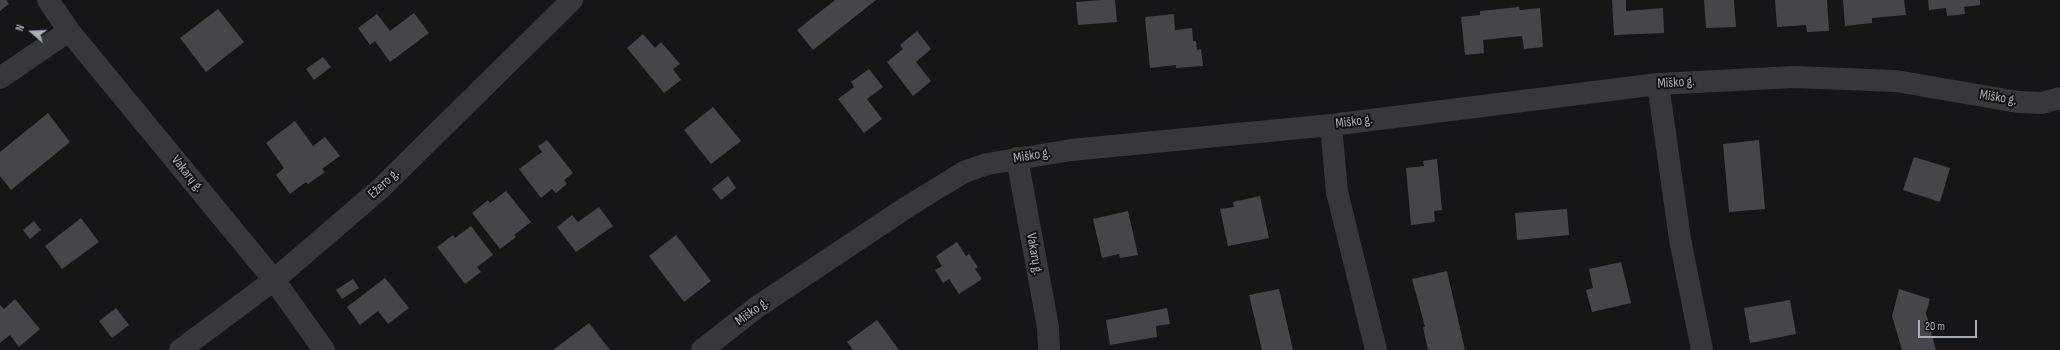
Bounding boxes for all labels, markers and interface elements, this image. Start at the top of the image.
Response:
north arrow [12,12,52,52]
text: N [13,23,27,33]
street label: Miško g. [1657,73,1695,93]
street label: Miško g. [1978,87,2018,109]
street label: Miško g. [1334,111,1374,133]
street label: Miško g. [1012,145,1052,167]
street label: Vakarų g. [167,152,207,196]
street label: Ežero g. [365,165,403,203]
street label: Vakarų g. [1022,232,1046,276]
street label: Miško g. [732,294,772,330]
scale bar [1920,312,1979,338]
text: 20 m [1925,319,1945,334]

